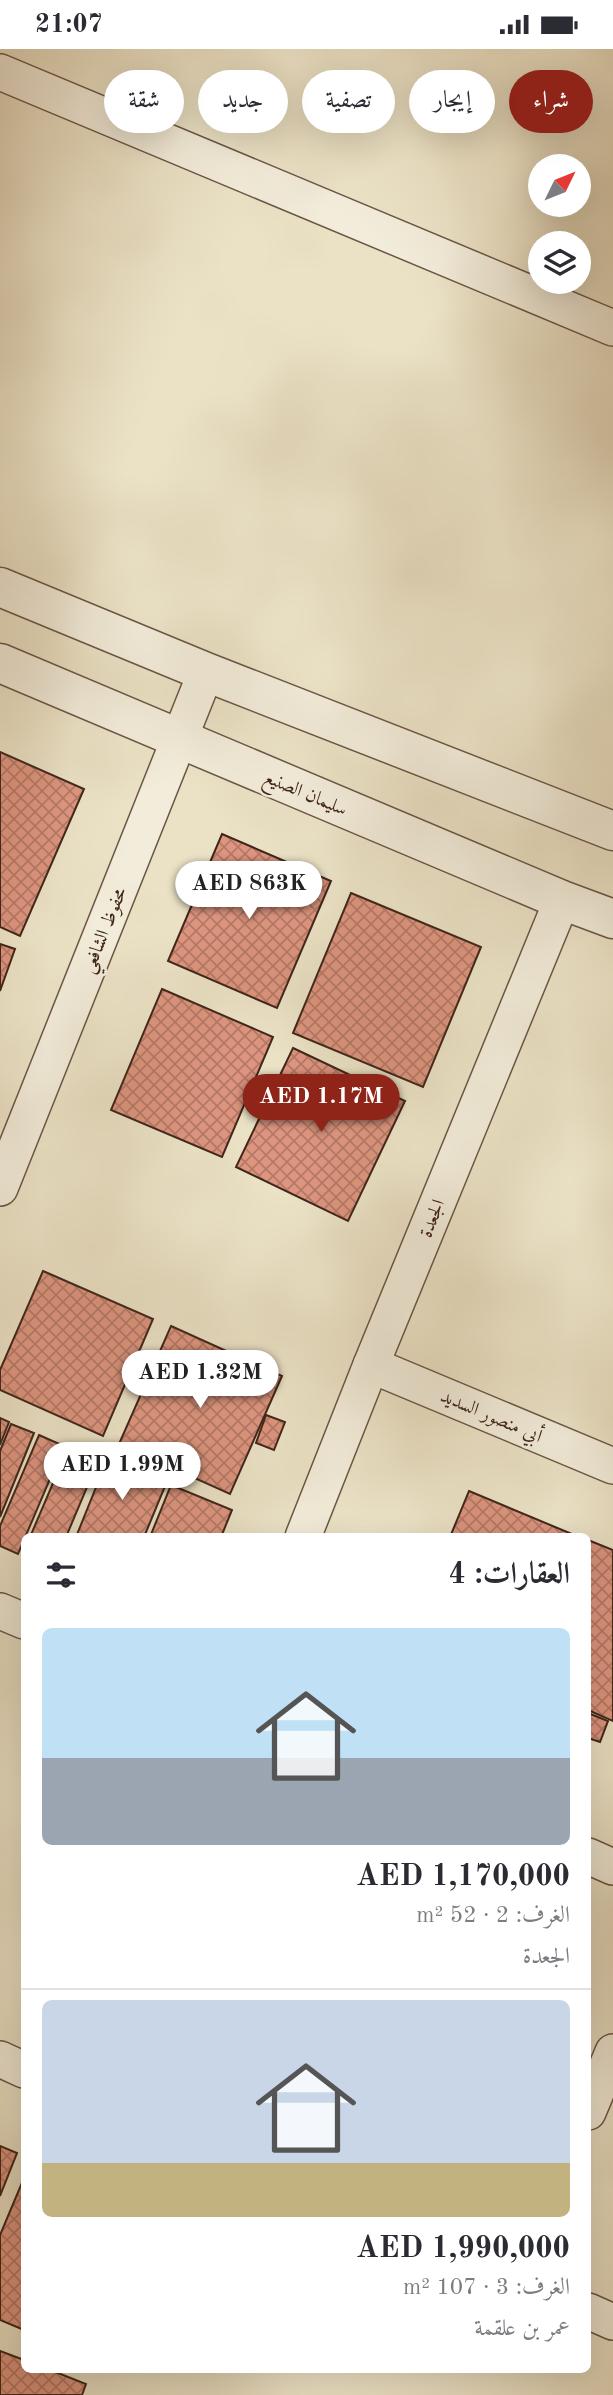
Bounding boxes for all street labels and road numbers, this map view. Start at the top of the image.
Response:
street label: سليمان الصنيع [258,768,349,826]
street label: محفوظ الشافعي [80,885,137,979]
street label: الجعدة [417,1197,449,1241]
street label: أبي منصور السديد [436,1383,547,1451]

